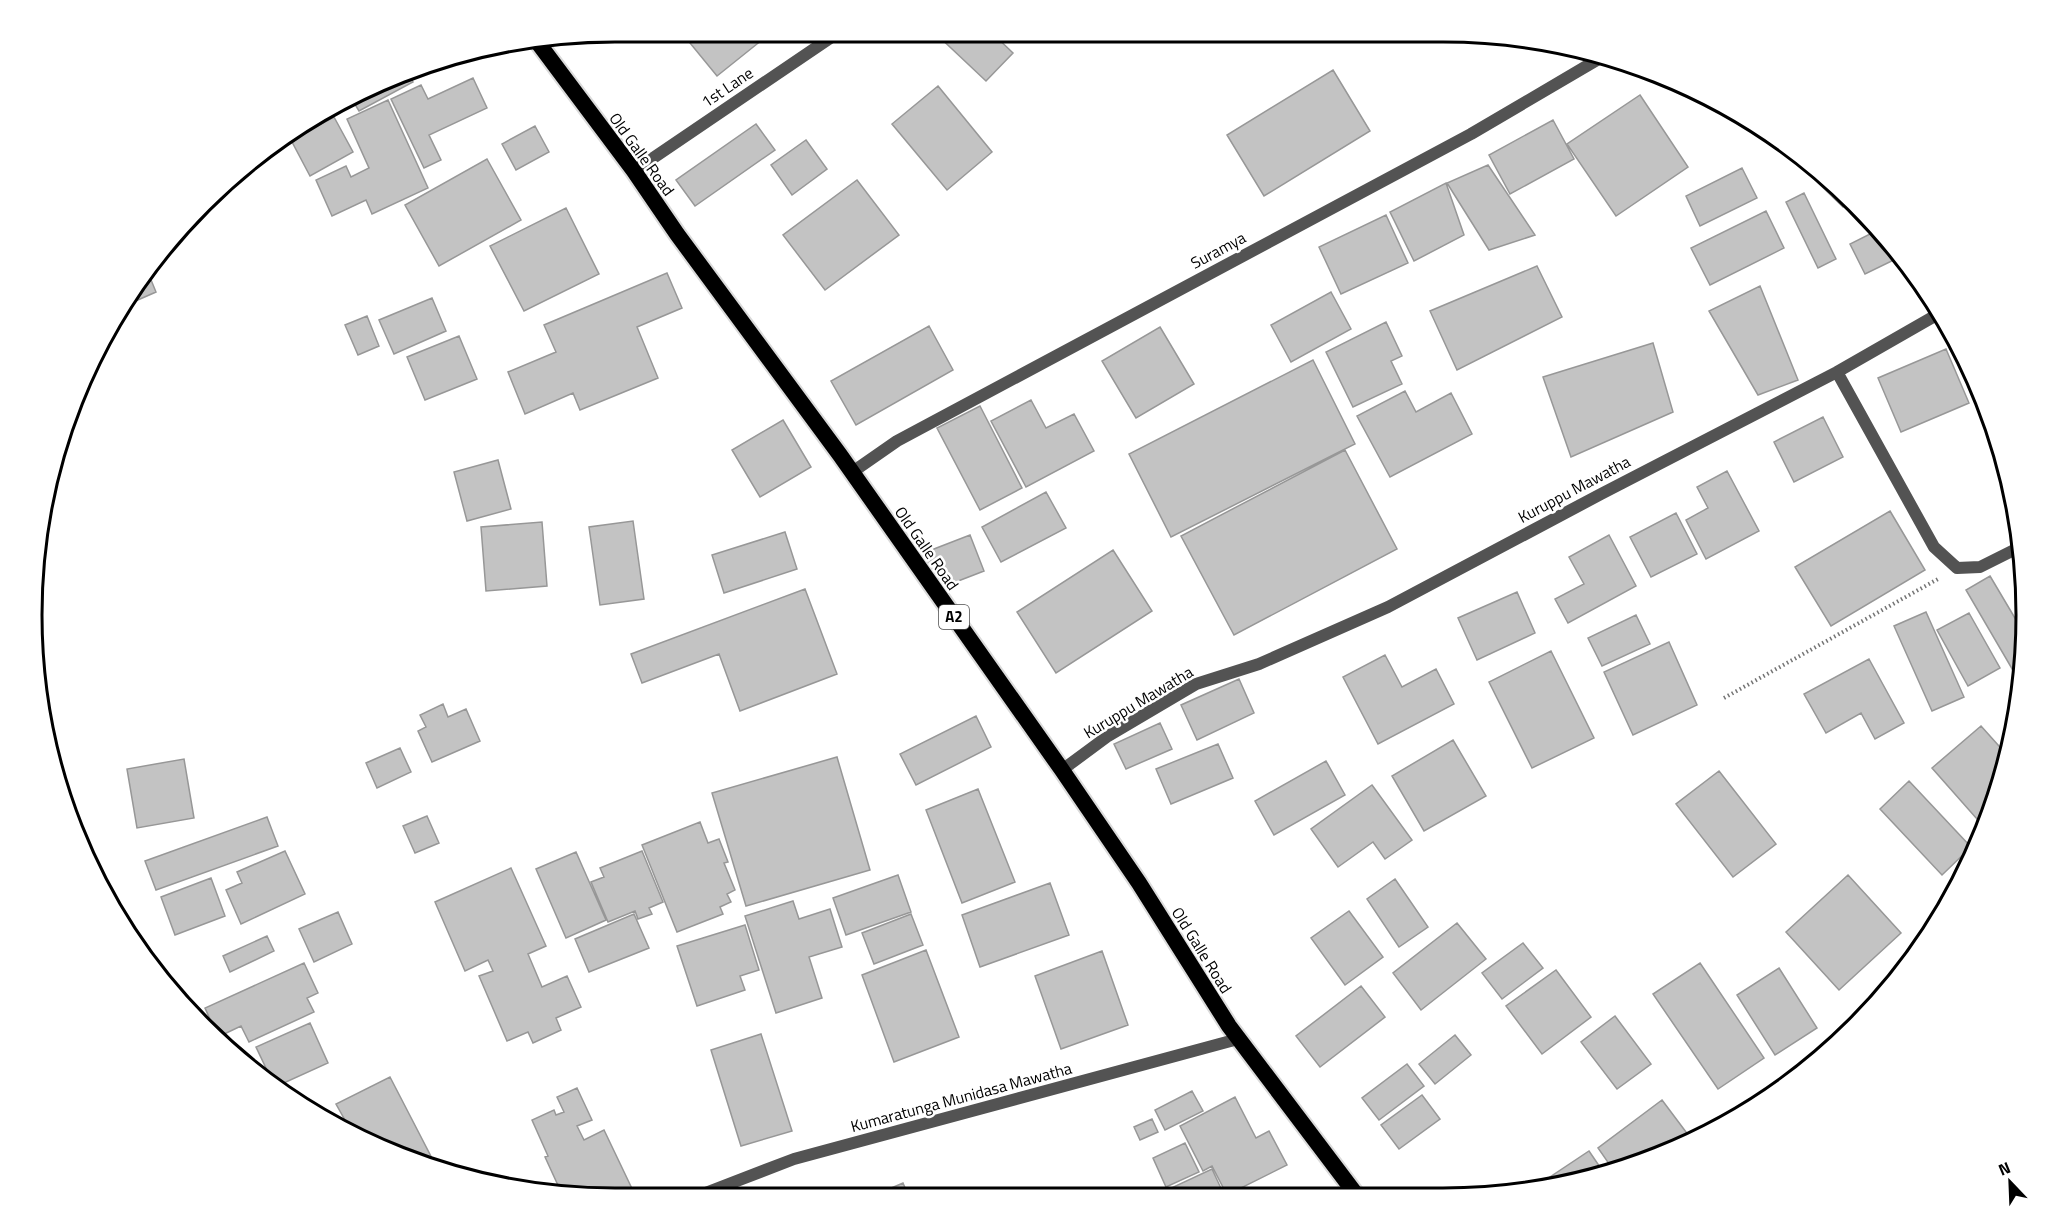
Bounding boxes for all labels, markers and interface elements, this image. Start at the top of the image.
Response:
street label: 1st Lane [696,61,758,113]
street label: Old Galle Road [604,107,680,201]
street label: Suramya [1186,225,1250,275]
street label: Kuruppu Mawatha [1514,449,1634,529]
street label: Old Galle Road [889,501,965,595]
road number: A2 [939,605,969,629]
street label: Kuruppu Mawatha [1079,660,1197,744]
street label: Old Galle Road [1166,902,1238,998]
street label: Kumaratunga Munidasa Mawatha [848,1056,1074,1138]
north arrow [1980,1152,2040,1212]
text: N [1994,1155,2014,1181]

